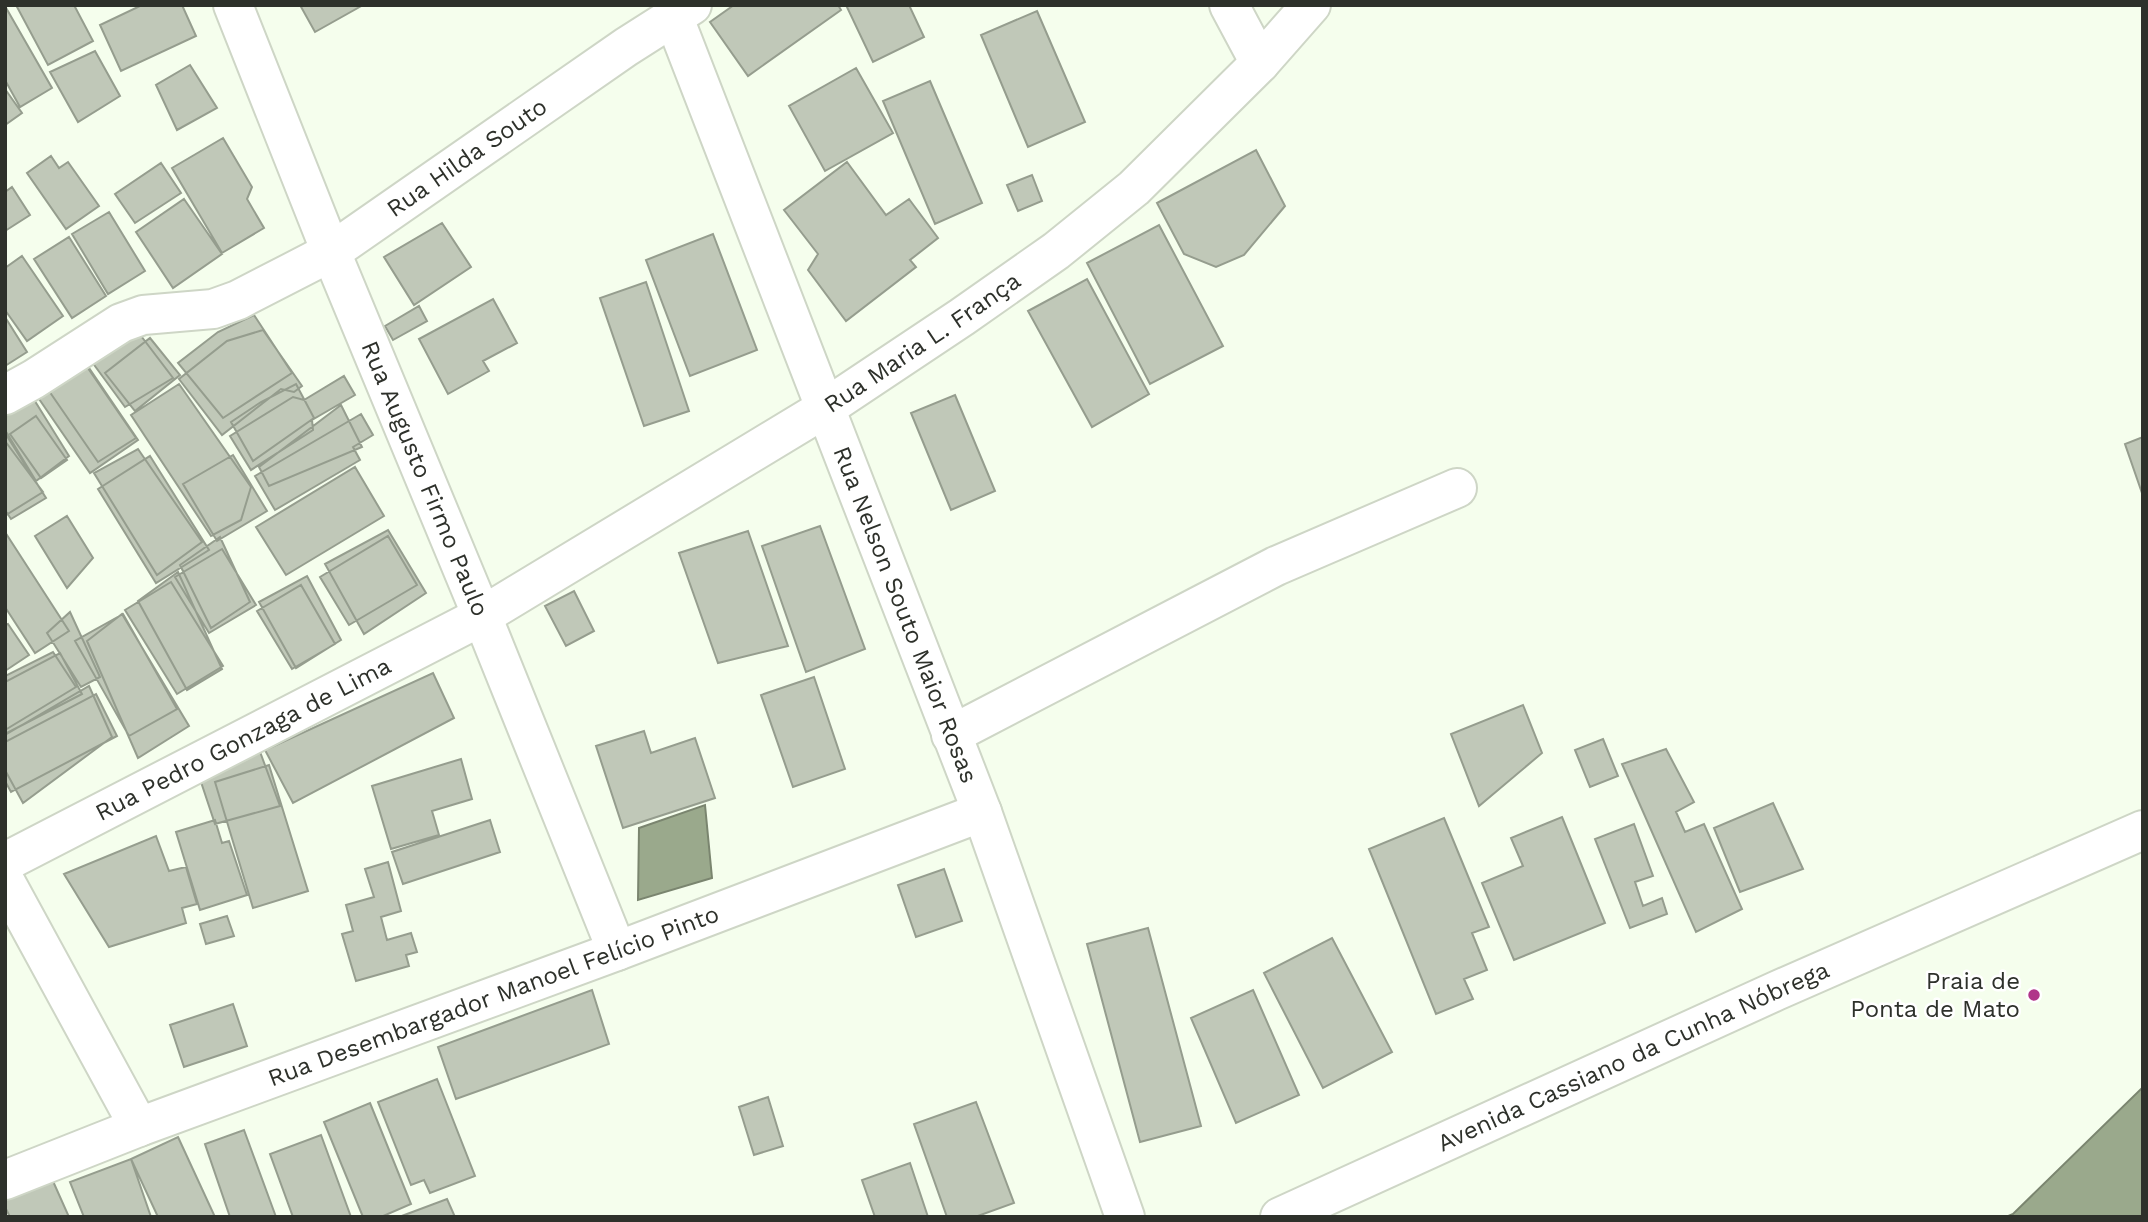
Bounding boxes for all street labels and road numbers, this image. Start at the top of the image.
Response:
street label: Rua Hilda Souto [382,92,552,223]
street label: Rua Maria L. França [819,266,1026,419]
street label: Rua Augusto Firmo Paulo [355,337,494,620]
street label: Rua Nelson Souto Maior Rosas [828,442,983,787]
street label: Rua Pedro Gonzaga de Lima [91,651,396,827]
street label: Rua Desembargador Manoel Felício Pinto [264,900,723,1092]
street label: Avenida Cassiano da Cunha Nóbrega [1433,956,1833,1157]

